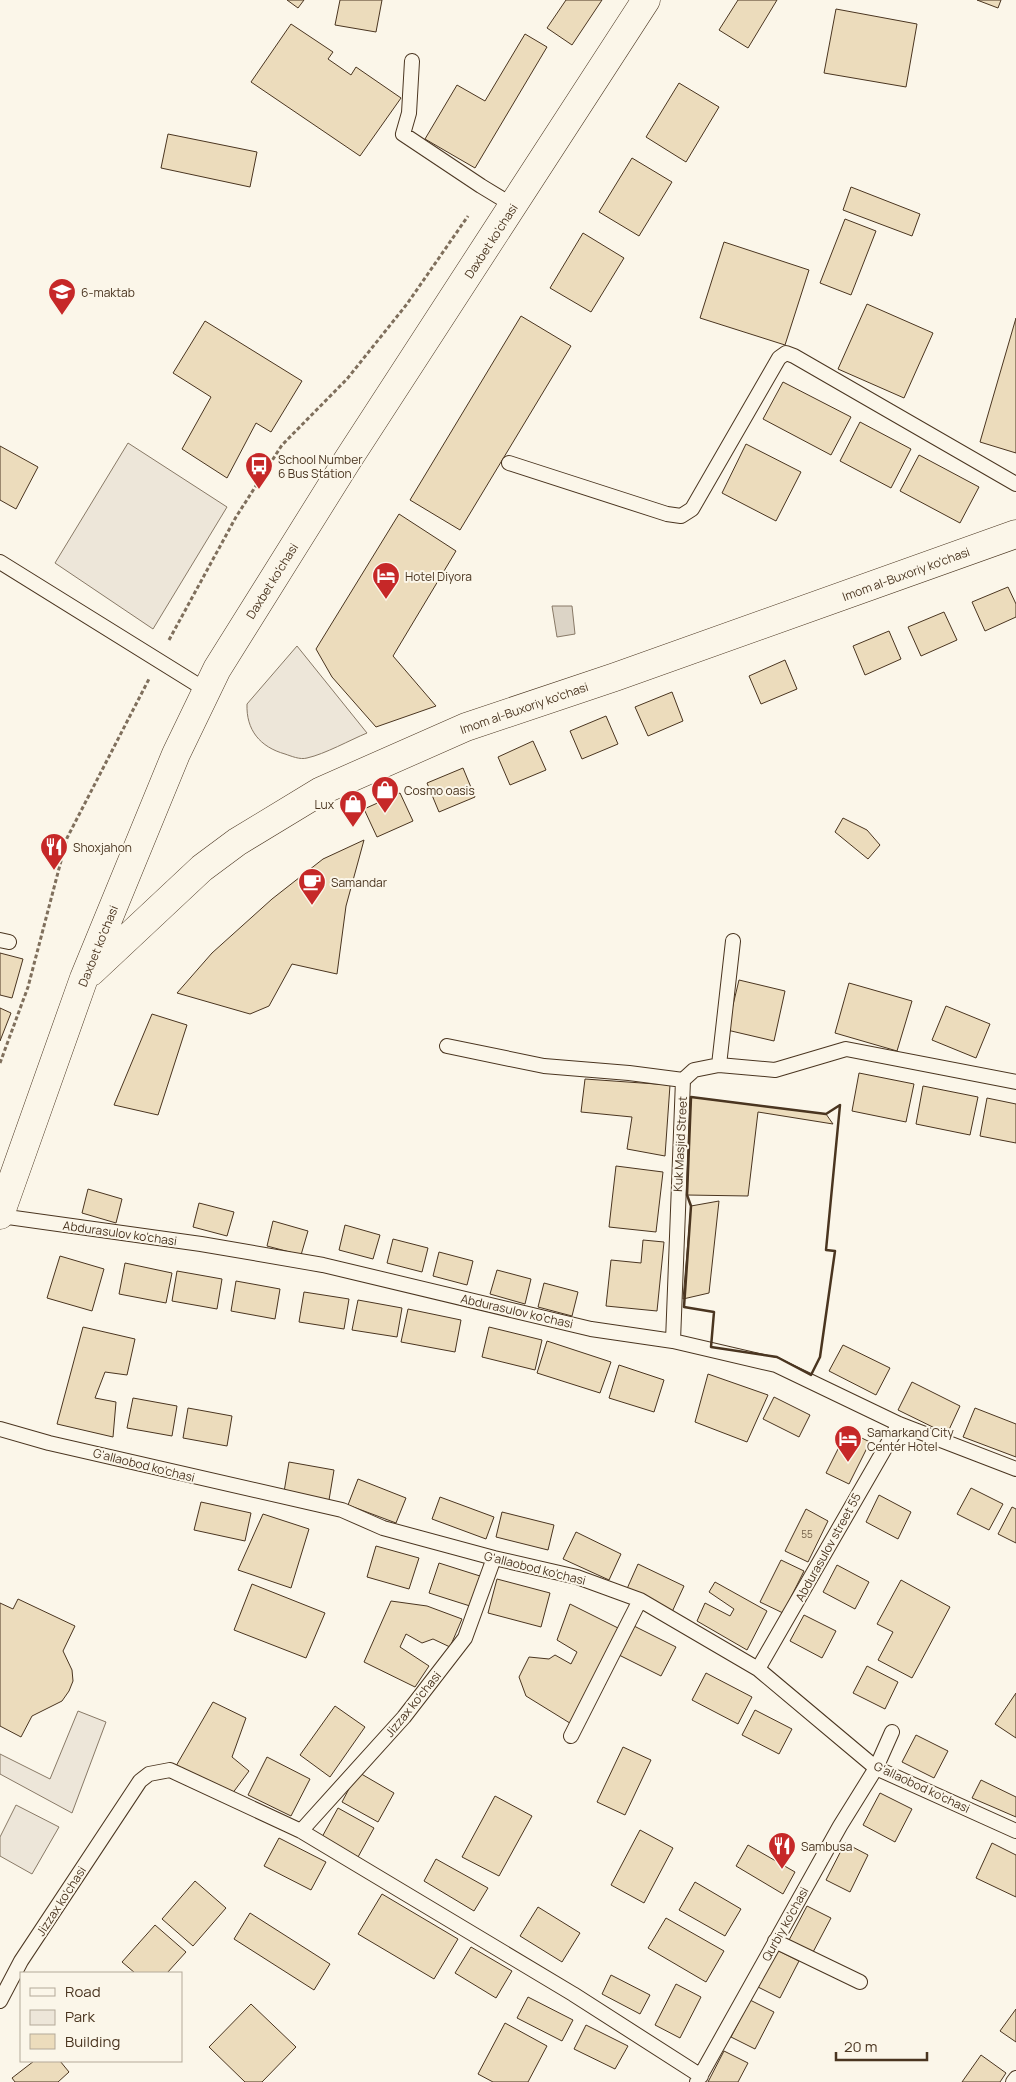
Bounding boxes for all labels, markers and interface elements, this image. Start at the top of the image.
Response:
street label: Daxbet ko'chasi [460,200,522,282]
school or university icon: 6-maktab [47,277,77,316]
place label: 6-maktab [81,284,135,301]
bus stop icon: School Number 6 Bus Station [244,451,274,490]
place label: School Number 6 Bus Station [278,451,363,482]
street label: Daxbet ko'chasi [242,540,302,622]
street label: Imom al-Buxoriy ko'chasi [840,543,972,605]
hotel icon: Hotel Diyora [371,561,401,600]
place label: Hotel Diyora [405,568,472,585]
street label: Imom al-Buxoriy ko'chasi [458,678,590,738]
shop icon: Cosmo oasis [370,775,400,814]
place label: Cosmo oasis [404,782,475,799]
shop icon: Lux [338,789,368,828]
place label: Lux [314,796,335,813]
restaurant icon: Shoxjahon [39,832,69,871]
place label: Shoxjahon [73,839,132,856]
cafe icon: Samandar [297,867,327,906]
place label: Samandar [331,874,388,891]
street label: Daxbet ko'chasi [74,903,122,989]
street label: Kuk Masjid Street [669,1096,691,1192]
street label: Abdurasulov ko'chasi [62,1217,178,1249]
street label: Abdurasulov ko'chasi [459,1290,575,1332]
hotel icon: Samarkand City Center Hotel [833,1424,863,1463]
place label: Samarkand City Center Hotel [867,1424,954,1455]
street label: G'allaobod ko'chasi [91,1444,197,1486]
street label: Abdurasulov street 55 [791,1490,865,1604]
house number: 55 [801,1527,813,1541]
street label: G'allaobod ko'chasi [482,1547,588,1589]
street label: Jizzax ko'chasi [381,1668,445,1740]
street label: G'allaobod ko'chasi [871,1757,973,1817]
restaurant icon: Sambusa [767,1831,797,1870]
place label: Sambusa [801,1838,852,1855]
street label: Jizzax ko'chasi [32,1863,90,1939]
street label: Qurbiy ko'chasi [758,1884,812,1964]
legend [20,1972,182,2062]
text: Road [65,1981,101,2002]
text: Park [65,2006,95,2027]
scale bar [836,2030,927,2062]
text: Building [65,2031,120,2052]
text: 20 m [844,2036,877,2057]

